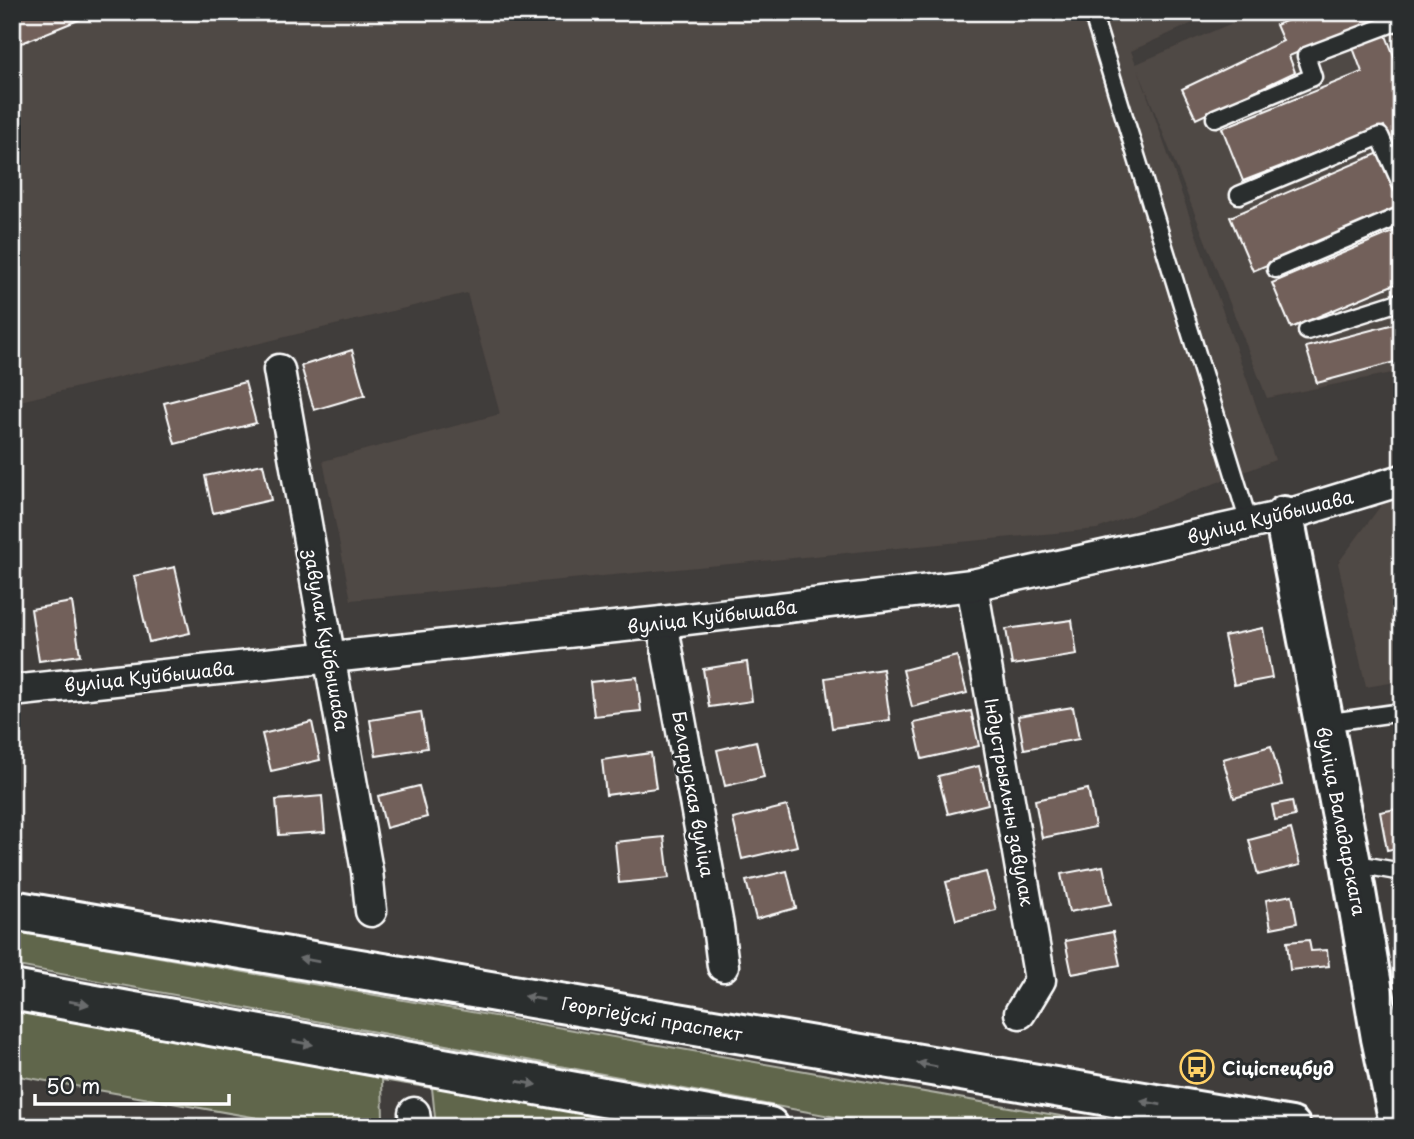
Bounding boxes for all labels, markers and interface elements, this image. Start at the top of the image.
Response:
street label: вуліца Куйбышава [1184,482,1357,550]
street label: завулак Куйбышава [298,546,356,734]
street label: вуліца Куйбышава [626,592,799,640]
street label: вуліца Куйбышава [63,654,236,698]
street label: Індустрыяльны завулак [978,696,1042,908]
street label: Беларуская вуліца [666,709,722,879]
street label: вуліца Валадарскага [1310,724,1374,919]
one-way arrow [298,954,320,965]
street label: Георгіеўскі праспект [559,989,745,1047]
one-way arrow [522,992,544,1003]
one-way arrow [68,997,90,1008]
one-way arrow [292,1038,314,1049]
bus stop icon: Сіціспецбуд [1178,1048,1216,1086]
place label: Сіціспецбуд [1222,1054,1334,1081]
one-way arrow [916,1059,938,1070]
scale bar [35,1062,229,1106]
text: 50 m [46,1069,100,1101]
one-way arrow [516,1078,538,1089]
one-way arrow [1140,1097,1162,1108]

